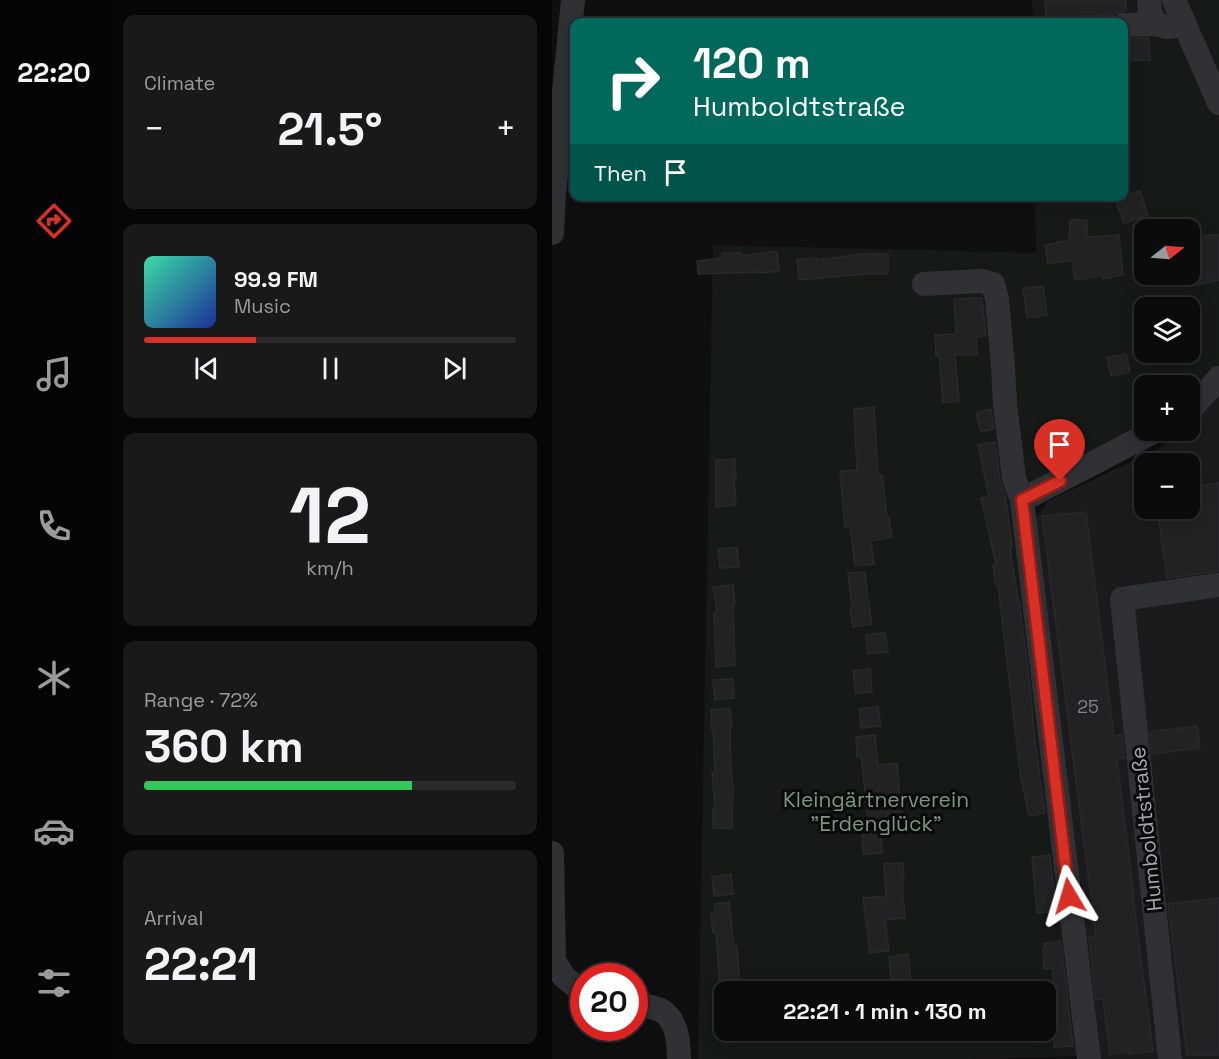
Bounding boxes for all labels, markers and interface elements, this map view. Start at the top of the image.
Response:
text: 120 m [693,37,811,90]
icon: right [594,42,672,120]
text: 22:20 [17,55,91,90]
text: Climate [144,70,215,96]
text: Humboldtstraße [693,89,905,124]
text: 21.5° [277,101,383,158]
text: − [144,108,164,150]
text: + [496,108,516,150]
icon: arrive [659,156,692,189]
text: Then [594,159,647,187]
icon: directions [33,200,75,242]
north arrow [1134,219,1200,285]
map controls [1134,219,1200,519]
text: 99.9 FM [234,265,318,293]
text: Music [234,293,291,319]
button: layers [1134,297,1200,363]
icon: previous [190,352,223,385]
icon: pause [314,352,347,385]
icon: next [438,352,471,385]
icon: music [33,353,75,395]
button: + [1134,375,1200,441]
pin [1034,419,1085,481]
icon: arrive [1043,428,1076,461]
button: − [1134,453,1200,519]
text: 12 [289,466,371,566]
icon: phone [33,505,75,547]
text: km/h [306,555,354,581]
icon: climate [33,657,75,699]
text: Range · 72% [144,687,258,713]
house number: 25 [1077,695,1099,718]
text: 360 km [144,718,304,775]
street label: Humboldtstraße [1124,745,1168,913]
park label: Kleingärtnerverein "Erdenglück" [783,786,969,837]
icon: car [33,810,75,852]
position arrow [1037,864,1101,928]
text: Arrival [144,905,203,931]
text: 22:21 [144,936,258,993]
icon: filters [33,962,75,1004]
speed limit sign: 20 [570,963,648,1041]
text: 22:21 · 1 min · 130 m [783,997,987,1025]

